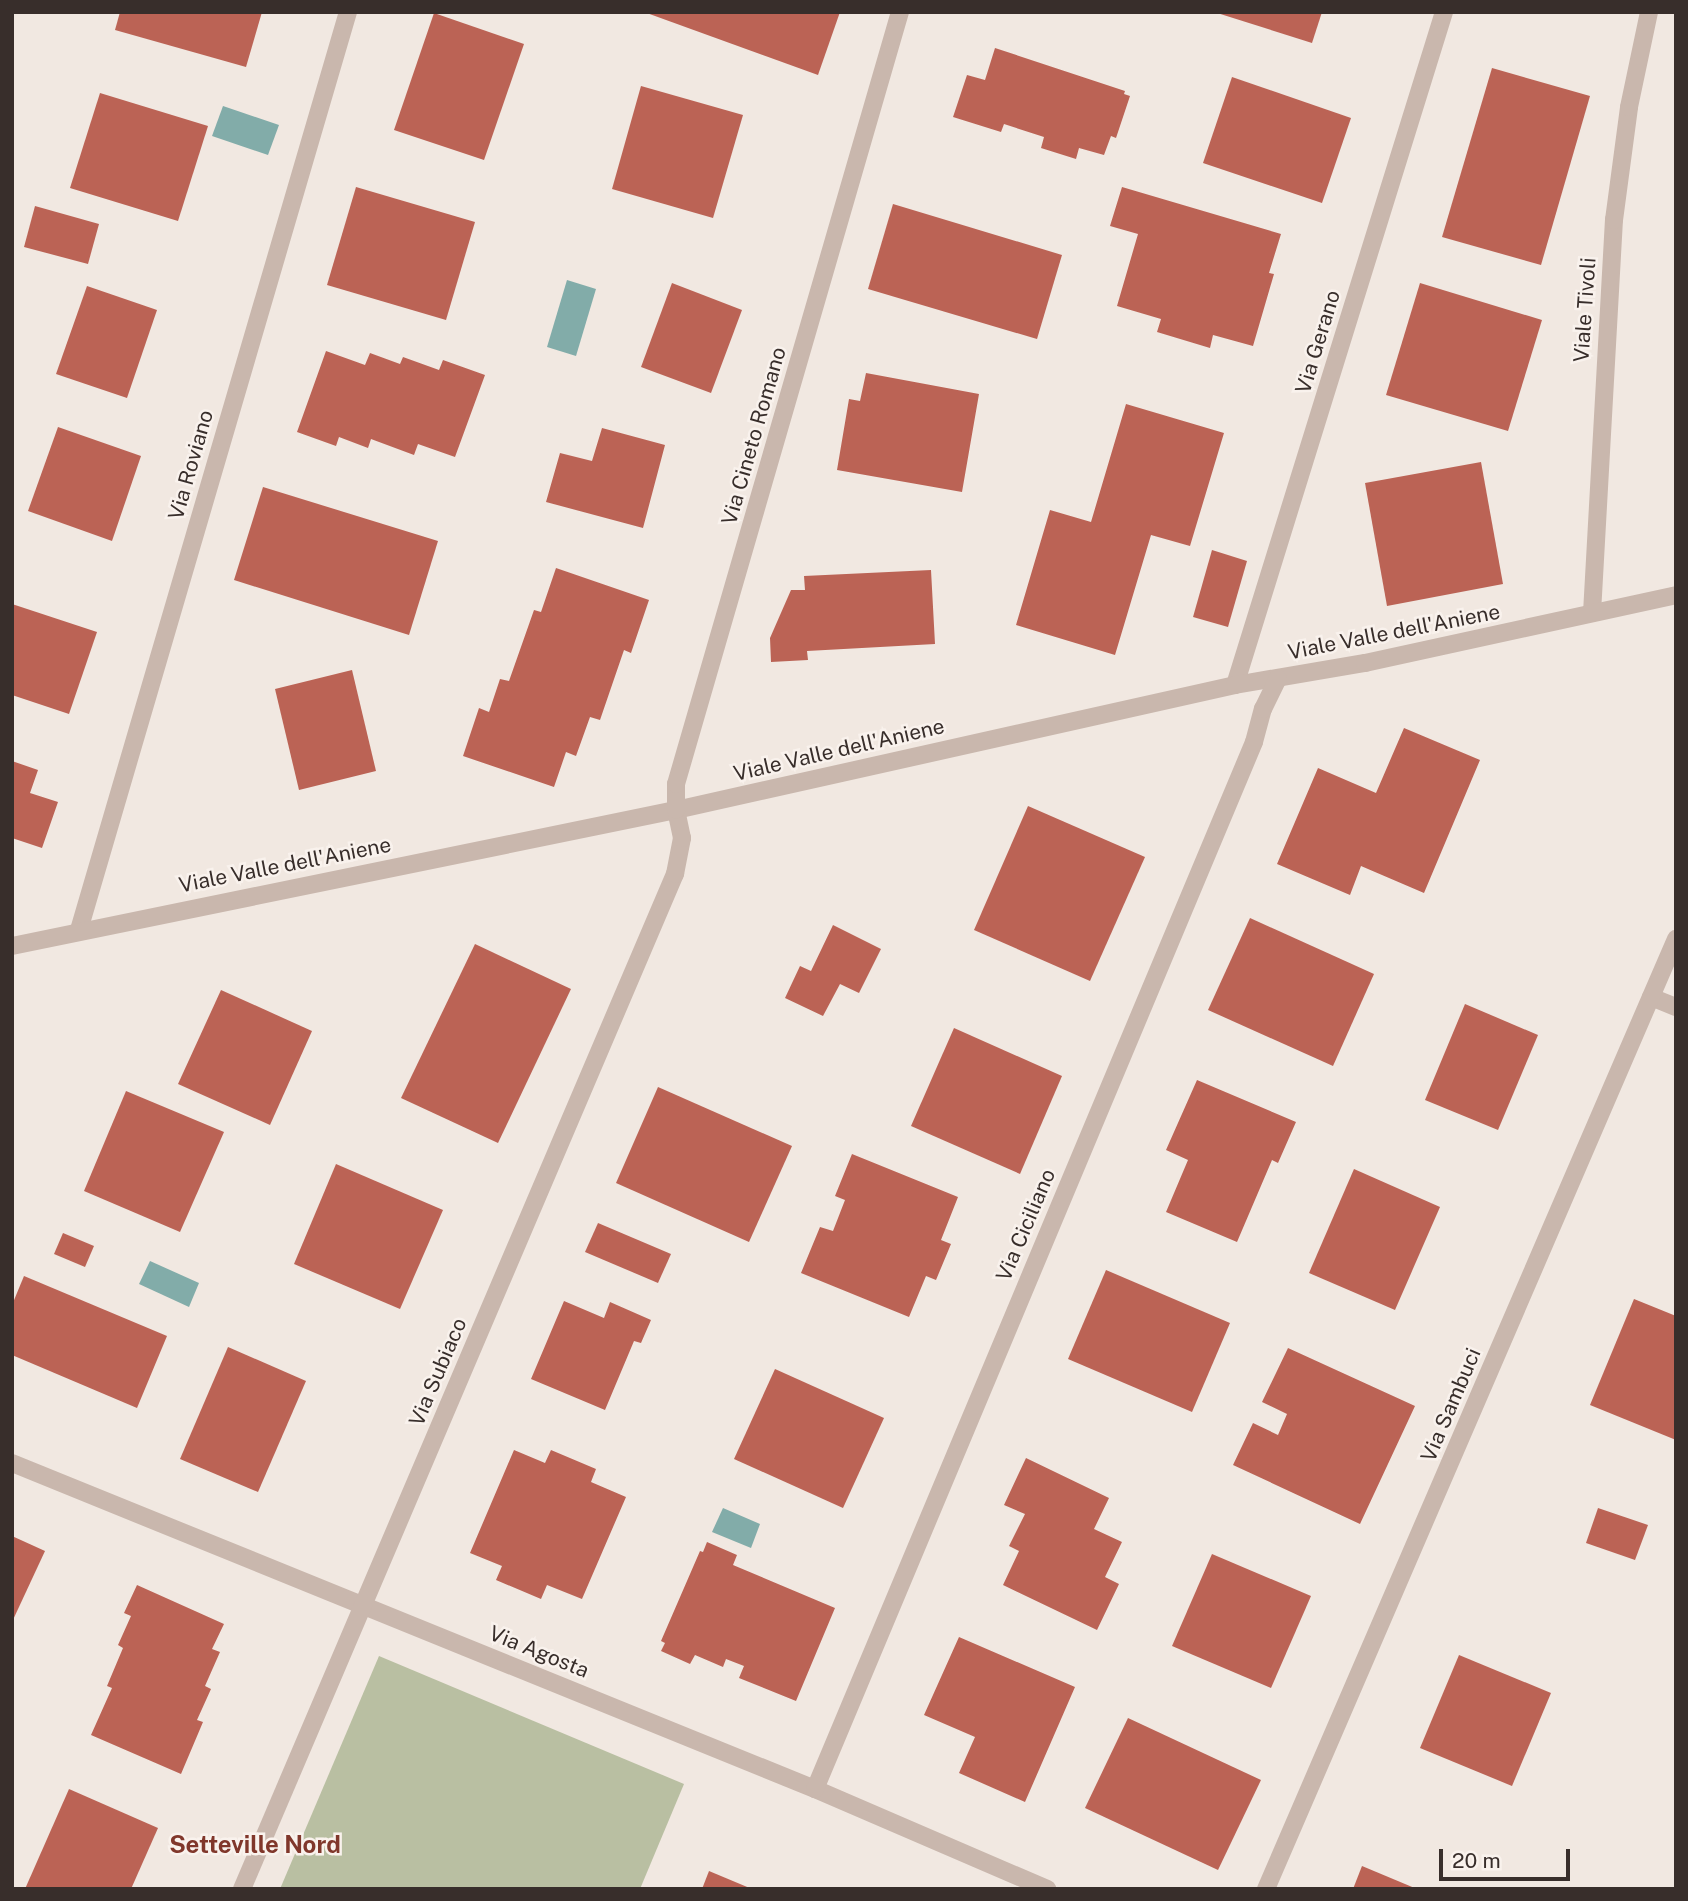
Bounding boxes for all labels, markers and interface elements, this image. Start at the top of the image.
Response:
street label: Viale Tivoli [1569,257,1601,363]
street label: Via Gerano [1290,287,1346,397]
street label: Via Cineto Romano [717,344,791,528]
street label: Via Roviano [163,407,219,523]
street label: Viale Valle dell'Aniene [1285,599,1503,665]
street label: Viale Valle dell'Aniene [731,713,947,787]
street label: Viale Valle dell'Aniene [176,832,394,898]
street label: Via Ciciliano [991,1165,1061,1285]
street label: Via Subiaco [404,1314,472,1430]
street label: Via Sambuci [1416,1344,1486,1466]
street label: Via Agosta [485,1621,593,1683]
district label: Setteville Nord [169,1831,341,1859]
scale bar [1443,1834,1574,1878]
text: 20 m [1452,1848,1501,1873]

